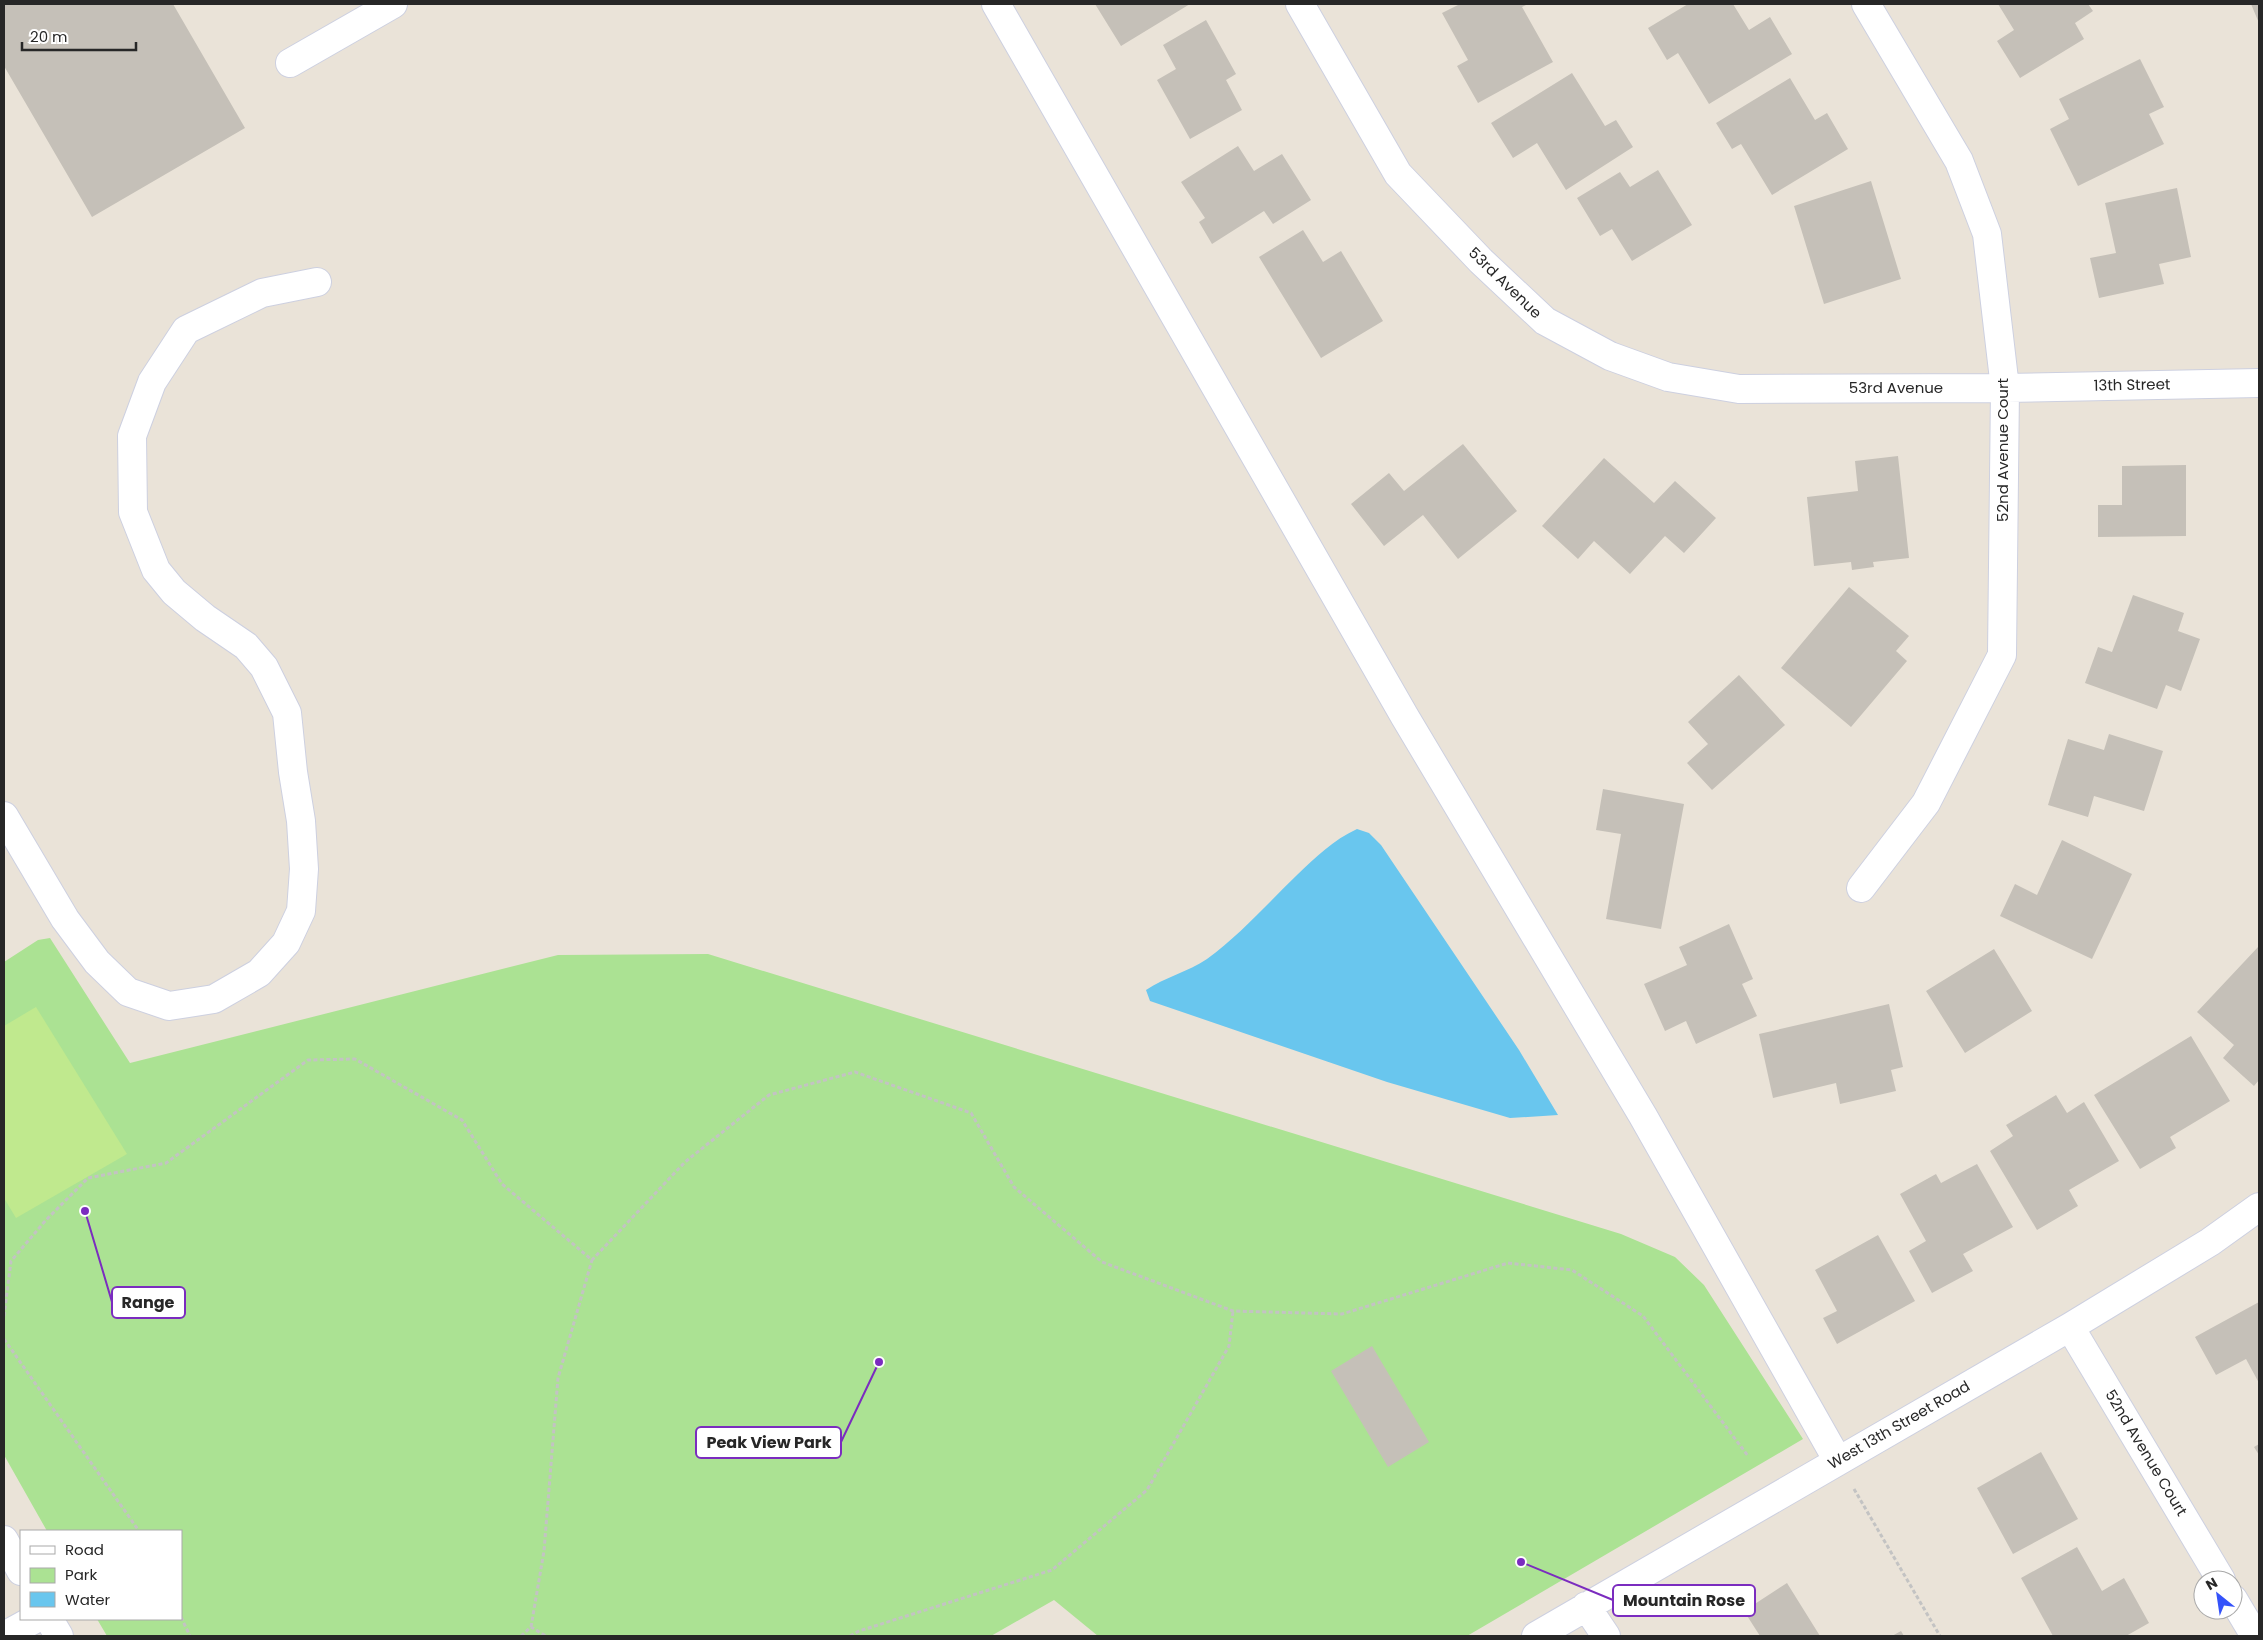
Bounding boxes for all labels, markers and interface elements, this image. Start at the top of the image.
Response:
scale bar [22,20,136,52]
text: 20 m [30,26,68,47]
street label: 53rd Avenue [1464,242,1547,323]
street label: 13th Street [2094,373,2170,396]
street label: 53rd Avenue [1849,377,1943,398]
street label: 52nd Avenue Court [1992,378,2013,522]
callout: Range [112,1287,185,1318]
text: Range [122,1291,175,1314]
street label: West 13th Street Road [1824,1375,1974,1474]
street label: 52nd Avenue Court [2100,1386,2193,1520]
callout: Peak View Park [696,1427,841,1458]
text: Peak View Park [706,1431,832,1454]
legend [20,1530,182,1620]
text: Road [65,1539,104,1560]
text: Park [65,1564,97,1585]
north arrow [2193,1570,2243,1620]
text: N [2202,1572,2221,1595]
callout: Mountain Rose [1613,1585,1755,1616]
text: Water [65,1589,111,1610]
text: Mountain Rose [1623,1589,1745,1612]

